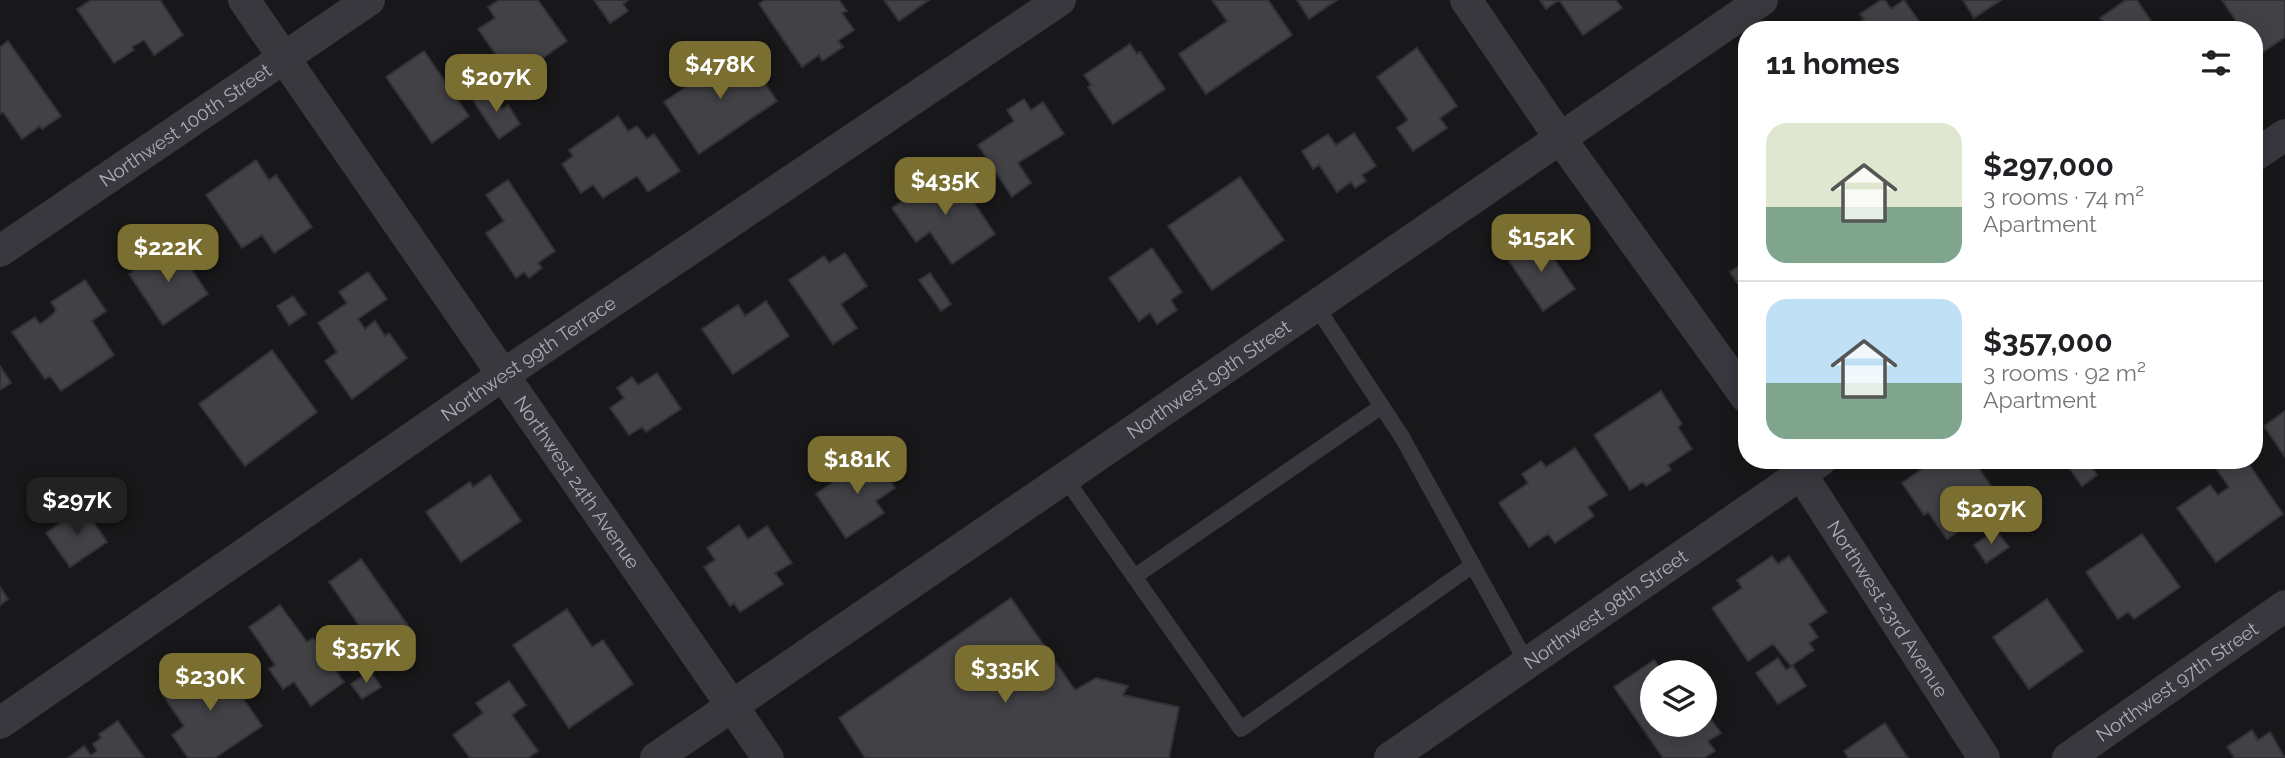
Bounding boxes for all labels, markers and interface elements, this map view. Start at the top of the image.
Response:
pin: $478K [671,42,769,101]
icon: filters [2197,44,2235,82]
text: 11 homes [1766,46,1900,81]
text: $478K [685,50,755,77]
pin: $207K [447,54,545,114]
street label: Northwest 100th Street [95,59,276,191]
text: $207K [461,63,531,90]
text: $297,000 [1983,148,2114,183]
icon: home [1822,151,1906,235]
pin: $435K [896,158,994,217]
text: $435K [911,166,979,193]
text: 3 rooms · 74 m² [1983,183,2144,210]
text: Apartment [1983,210,2097,237]
pin: $152K [1492,215,1590,274]
text: $152K [1507,223,1575,250]
pin: $222K [119,224,217,284]
text: $222K [134,233,202,260]
street label: Northwest 99th Terrace [437,291,620,425]
street label: Northwest 99th Street [1123,315,1295,443]
text: $357,000 [1983,324,2113,359]
icon: home [1822,327,1906,411]
text: 3 rooms · 92 m² [1983,359,2146,386]
text: Apartment [1983,386,2097,413]
street label: Northwest 24th Avenue [510,391,645,573]
pin: $181K [808,436,906,496]
text: $181K [824,445,890,472]
pin: $297K [28,477,126,537]
text: $297K [42,486,112,513]
pin: $207K [1942,486,2040,546]
text: $207K [1956,495,2026,522]
street label: Northwest 23rd Avenue [1823,516,1953,701]
street label: Northwest 98th Street [1520,544,1692,673]
street label: Northwest 97th Street [2092,617,2263,746]
pin: $357K [317,626,415,685]
text: $357K [332,634,400,661]
pin: $335K [956,646,1054,705]
pin: $230K [161,654,259,713]
text: $335K [971,654,1039,681]
map controls [1640,660,1717,737]
button: layers [1640,660,1717,737]
text: $230K [175,662,245,689]

